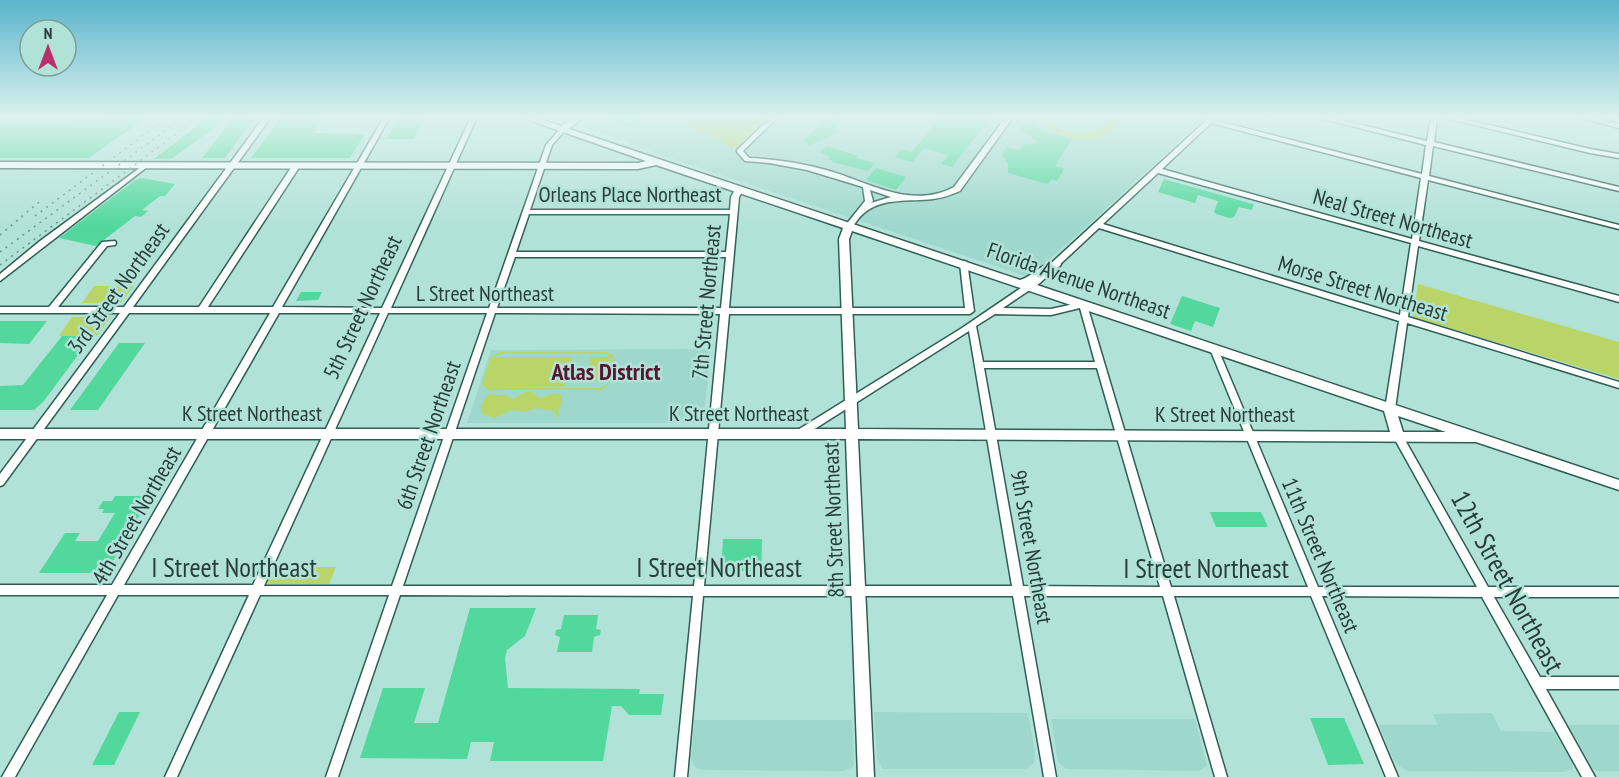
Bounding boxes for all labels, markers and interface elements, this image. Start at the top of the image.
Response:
north arrow [18,18,78,78]
text: N [44,23,52,43]
street label: Orleans Place Northeast [539,180,721,208]
street label: Neal Street Northeast [1310,182,1476,254]
street label: 3rd Street Northeast [61,217,175,359]
street label: 7th Street Northeast [685,223,727,381]
street label: 5th Street Northeast [316,231,408,383]
street label: Florida Avenue Northeast [984,235,1174,325]
street label: Morse Street Northeast [1275,249,1451,327]
street label: L Street Northeast [416,279,554,307]
district label: Atlas District [551,356,660,387]
street label: 6th Street Northeast [389,357,467,513]
street label: K Street Northeast [182,399,322,427]
street label: K Street Northeast [669,399,809,427]
street label: K Street Northeast [1155,400,1295,428]
street label: 4th Street Northeast [85,441,187,589]
street label: 8th Street Northeast [816,442,850,598]
street label: 9th Street Northeast [1005,468,1059,626]
street label: 11th Street Northeast [1276,473,1366,637]
street label: 12th Street Northeast [1444,484,1572,679]
street label: I Street Northeast [151,550,317,584]
street label: I Street Northeast [636,550,802,584]
street label: I Street Northeast [1123,551,1289,585]

